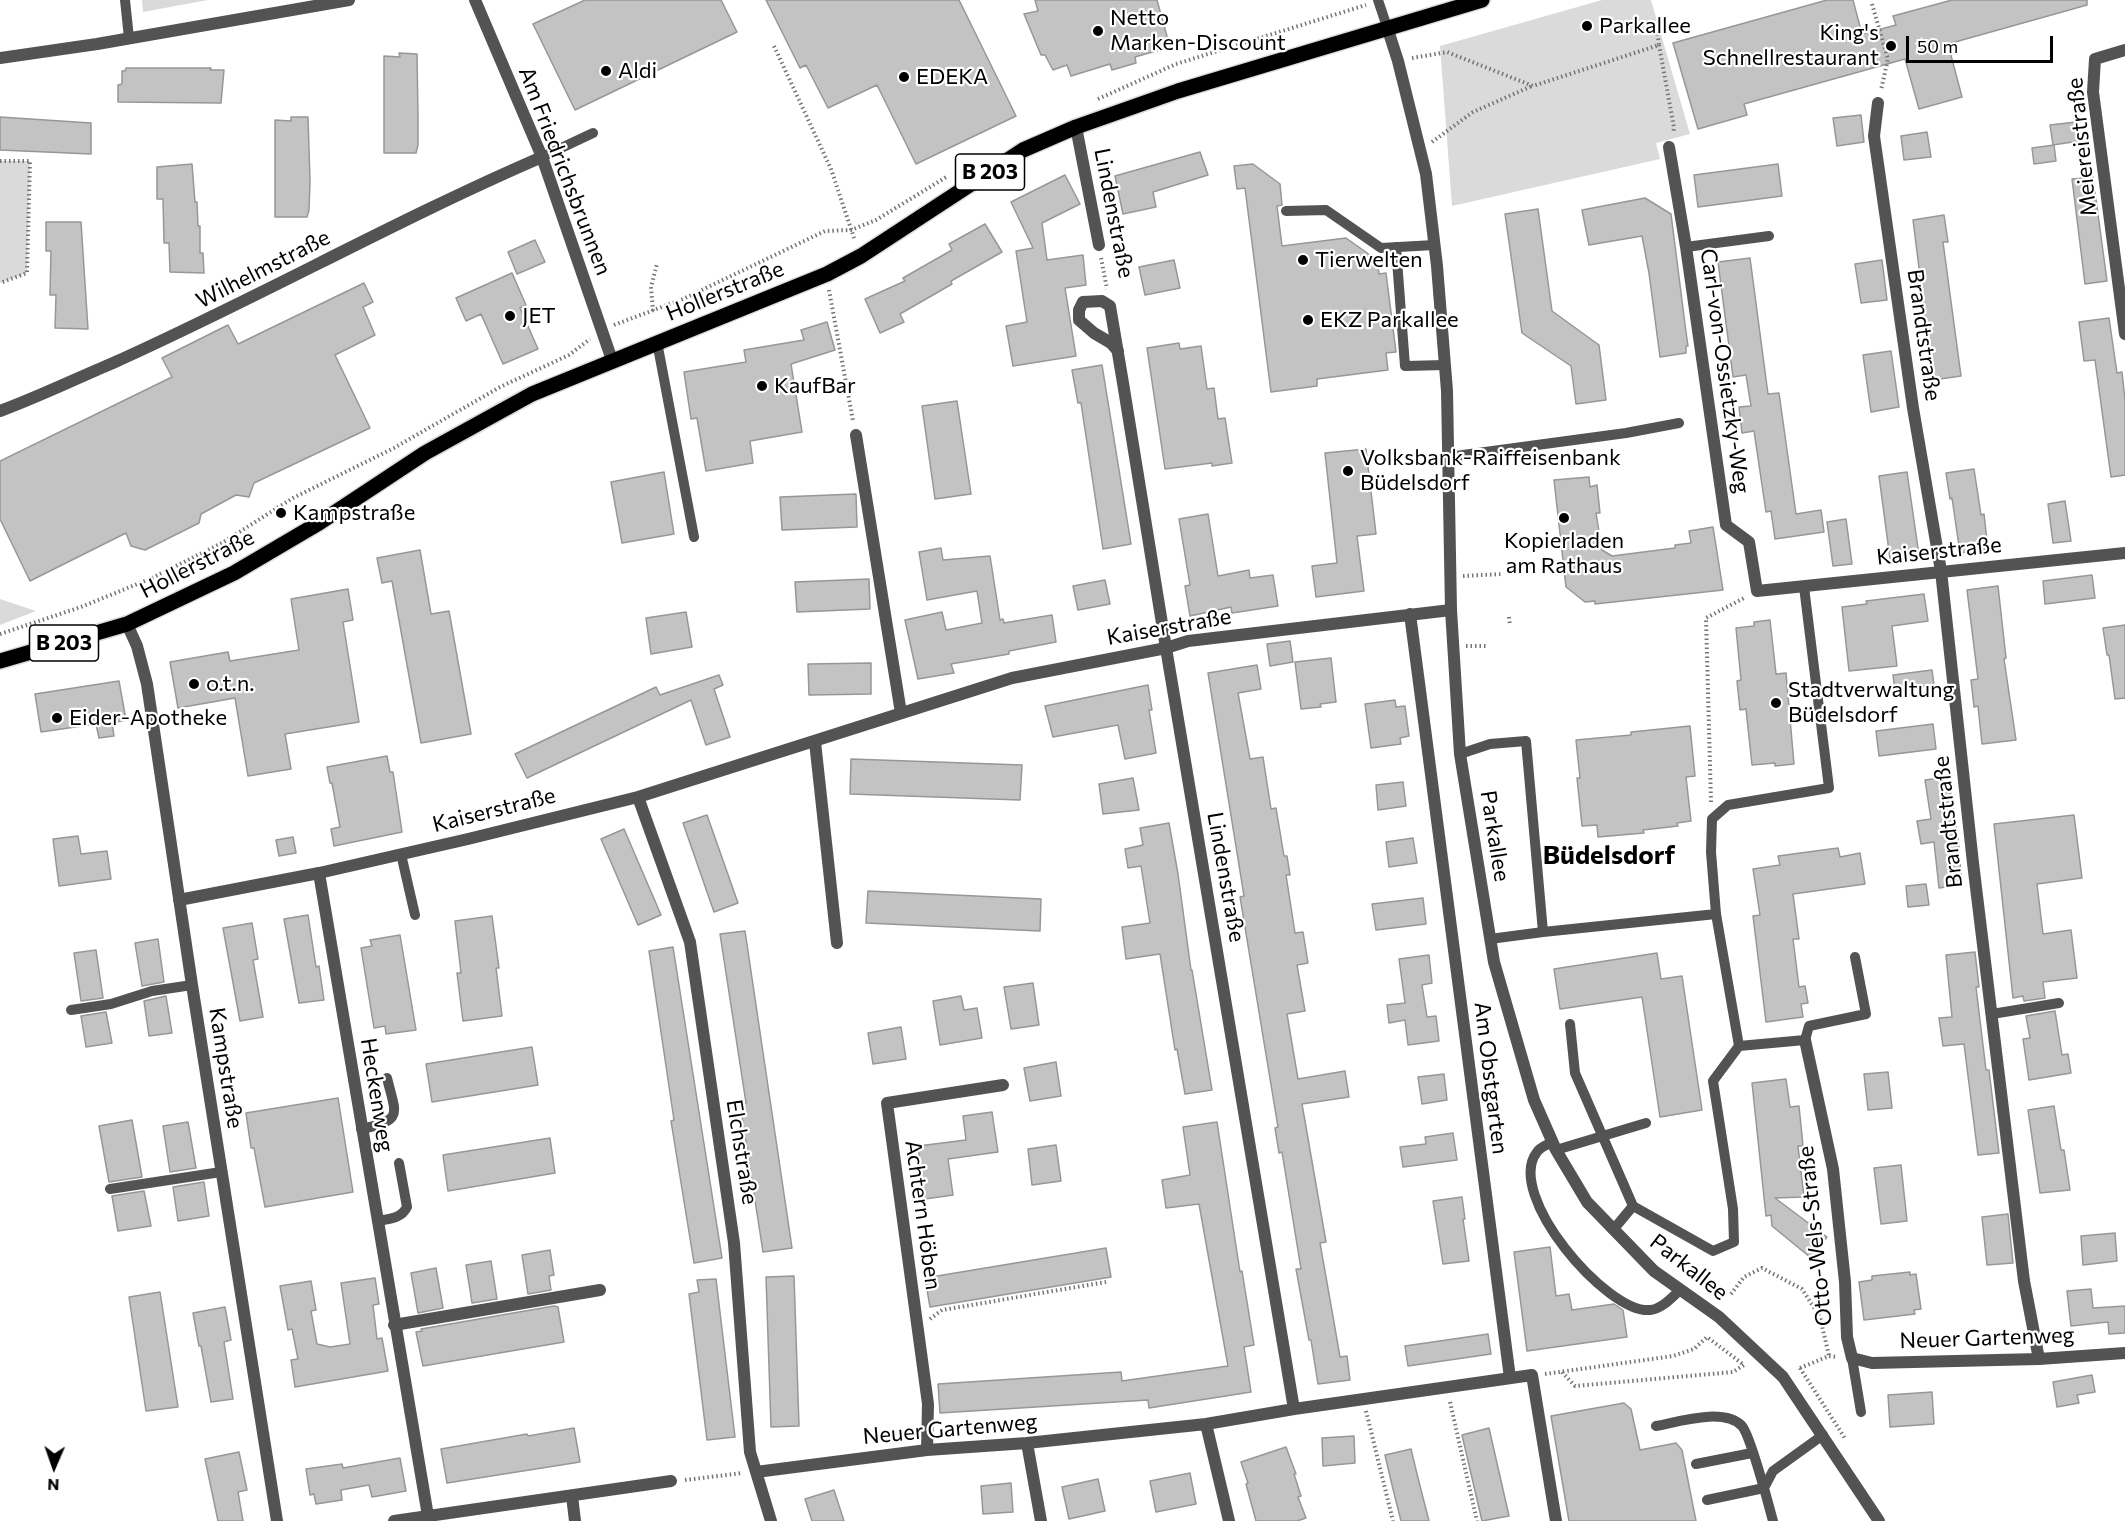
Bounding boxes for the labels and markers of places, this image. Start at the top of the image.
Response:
place label: Netto Marken-Discount [1110,5,1286,56]
place label: Parkallee [1599,13,1691,39]
marker: Parkallee [1580,19,1594,33]
place label: King's Schnellrestaurant [1703,20,1879,72]
marker: Netto Marken-Discount [1091,24,1105,38]
marker: King's Schnellrestaurant [1884,39,1898,53]
place label: Aldi [618,58,657,84]
marker: Aldi [599,64,613,78]
place label: EDEKA [916,64,988,90]
marker: EDEKA [897,70,911,84]
place label: Tierwelten [1315,247,1423,273]
marker: Tierwelten [1296,253,1310,267]
place label: JET [522,303,556,329]
place label: EKZ Parkallee [1320,307,1459,333]
marker: JET [503,309,517,323]
marker: EKZ Parkallee [1301,313,1315,327]
place label: KaufBar [774,373,856,399]
marker: KaufBar [755,379,769,393]
place label: Volksbank-Raiffeisenbank Büdelsdorf [1360,445,1621,496]
marker: Volksbank-Raiffeisenbank Büdelsdorf [1341,464,1355,478]
place label: Kampstraße [293,500,415,526]
marker: Kampstraße [274,506,288,520]
marker: Kopierladen am Rathaus [1557,511,1571,525]
place label: Kopierladen am Rathaus [1504,528,1624,580]
place label: o.t.n. [206,671,255,697]
marker: o.t.n. [187,677,201,691]
place label: Stadtverwaltung Büdelsdorf [1788,677,1955,728]
marker: Stadtverwaltung Büdelsdorf [1769,696,1783,710]
place label: Eider-Apotheke [69,705,227,731]
marker: Eider-Apotheke [50,711,64,725]

